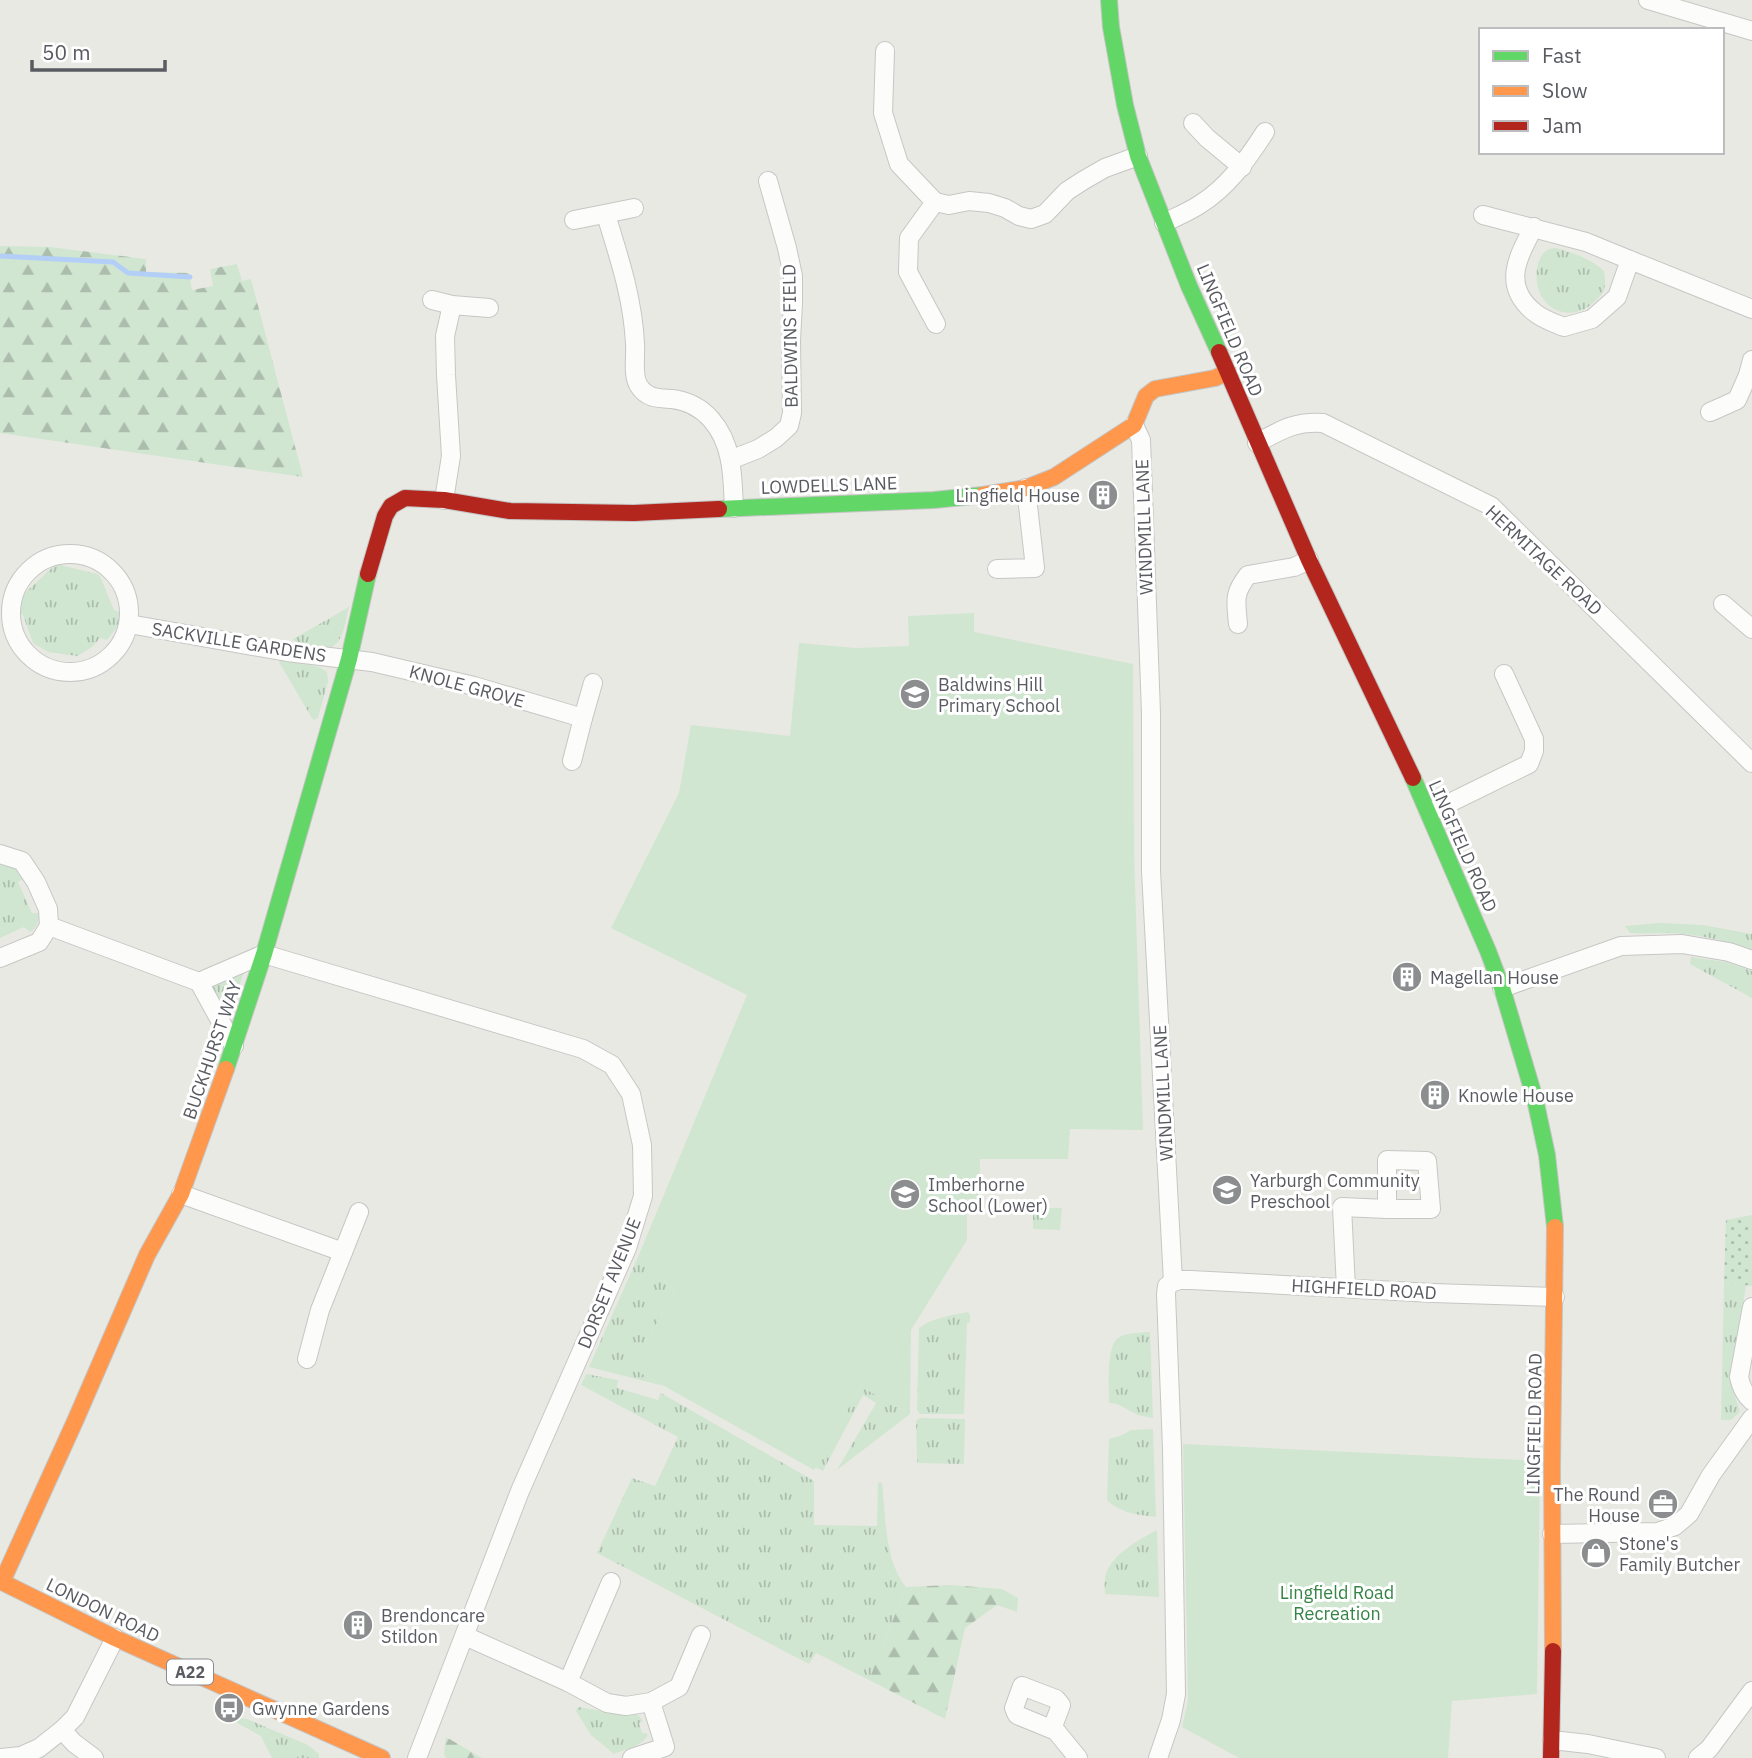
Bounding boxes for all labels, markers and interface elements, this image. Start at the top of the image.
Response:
scale bar [32,28,164,72]
legend [1479,28,1724,154]
text: 50 m [42,38,91,66]
text: Fast [1542,41,1582,69]
text: Slow [1542,76,1588,104]
text: Jam [1542,111,1582,139]
street label: LINGFIELD ROAD [1192,260,1268,400]
street label: BALDWINS FIELD [777,264,803,408]
street label: WINDMILL LANE [1130,459,1158,595]
street label: LOWDELLS LANE [760,471,898,499]
building icon: Lingfield House [1086,478,1120,512]
place label: Lingfield House [955,484,1080,507]
street label: HERMITAGE ROAD [1481,500,1607,620]
street label: SACKVILLE GARDENS [150,617,328,667]
street label: KNOLE GROVE [407,660,527,712]
place label: Baldwins Hill Primary School [938,673,1060,717]
school or university icon: Baldwins Hill Primary School [898,677,932,711]
street label: LINGFIELD ROAD [1424,776,1502,916]
building icon: Magellan House [1390,960,1424,994]
place label: Magellan House [1430,966,1559,989]
street label: BUCKHURST WAY [178,977,247,1122]
street label: WINDMILL LANE [1148,1024,1178,1162]
building icon: Knowle House [1418,1078,1452,1112]
place label: Knowle House [1458,1084,1574,1107]
place label: Yarburgh Community Preschool [1250,1169,1420,1213]
place label: Imberhorne School (Lower) [928,1173,1048,1217]
school or university icon: Yarburgh Community Preschool [1210,1173,1244,1207]
school or university icon: Imberhorne School (Lower) [888,1177,922,1211]
street label: DORSET AVENUE [572,1214,646,1352]
street label: HIGHFIELD ROAD [1291,1274,1437,1304]
street label: LINGFIELD ROAD [1521,1353,1547,1495]
place label: The Round House [1553,1483,1640,1527]
office icon: The Round House [1646,1487,1680,1521]
place label: Stone's Family Butcher [1619,1532,1740,1576]
shop icon: Stone's Family Butcher [1579,1536,1613,1570]
street label: LONDON ROAD [43,1573,163,1647]
park label: Lingfield Road Recreation [1280,1581,1394,1625]
place label: Brendoncare Stildon [381,1604,485,1648]
building icon: Brendoncare Stildon [341,1608,375,1642]
road number: A22 [167,1660,213,1684]
bus stop icon: Gwynne Gardens [212,1691,246,1725]
place label: Gwynne Gardens [252,1697,390,1720]

